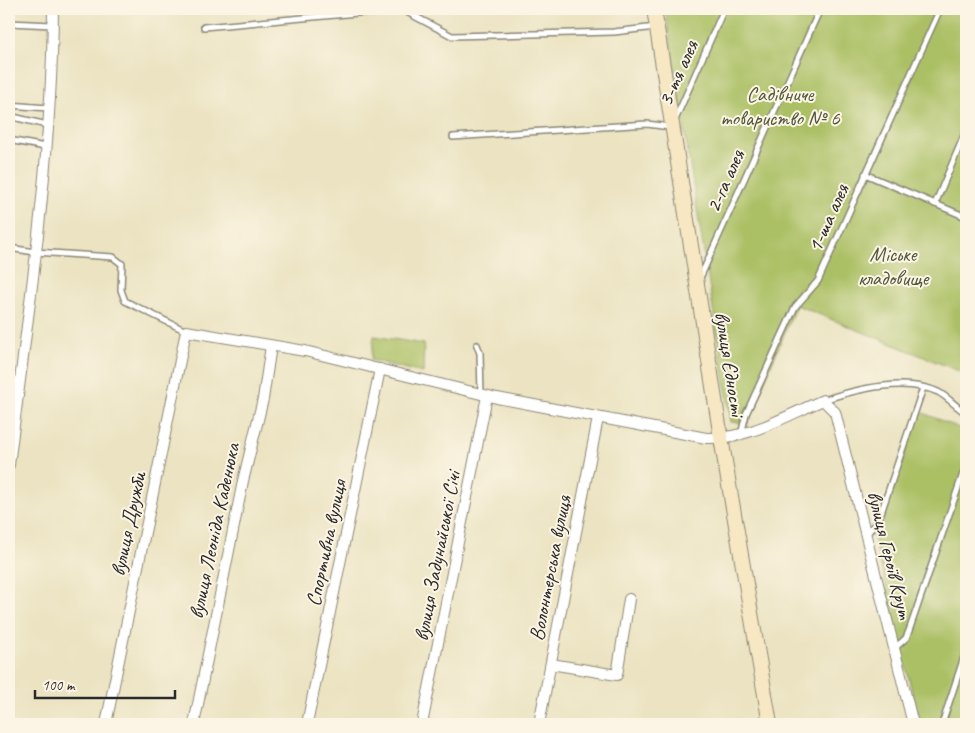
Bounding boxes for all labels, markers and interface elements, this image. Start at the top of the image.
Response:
street label: 3-тя алея [652,35,705,110]
park label: Садівниче товариство № 6 [720,81,840,131]
street label: 2-га алея [700,145,751,216]
street label: 1-ша алея [801,179,855,256]
park label: Міське кладовище [858,241,930,291]
street label: вулиця Єдності [709,310,752,421]
street label: вулиця Леоніда Каденюка [183,439,246,621]
street label: вулиця Задунайської Січі [408,466,467,643]
street label: вулиця Дружби [104,468,152,578]
street label: Спортивна вулиця [300,476,352,609]
street label: вулиця Героїв Крут [862,488,919,623]
street label: Волонтерська вулиця [523,492,577,643]
scale bar [35,668,175,700]
text: 100 m [42,676,76,695]

